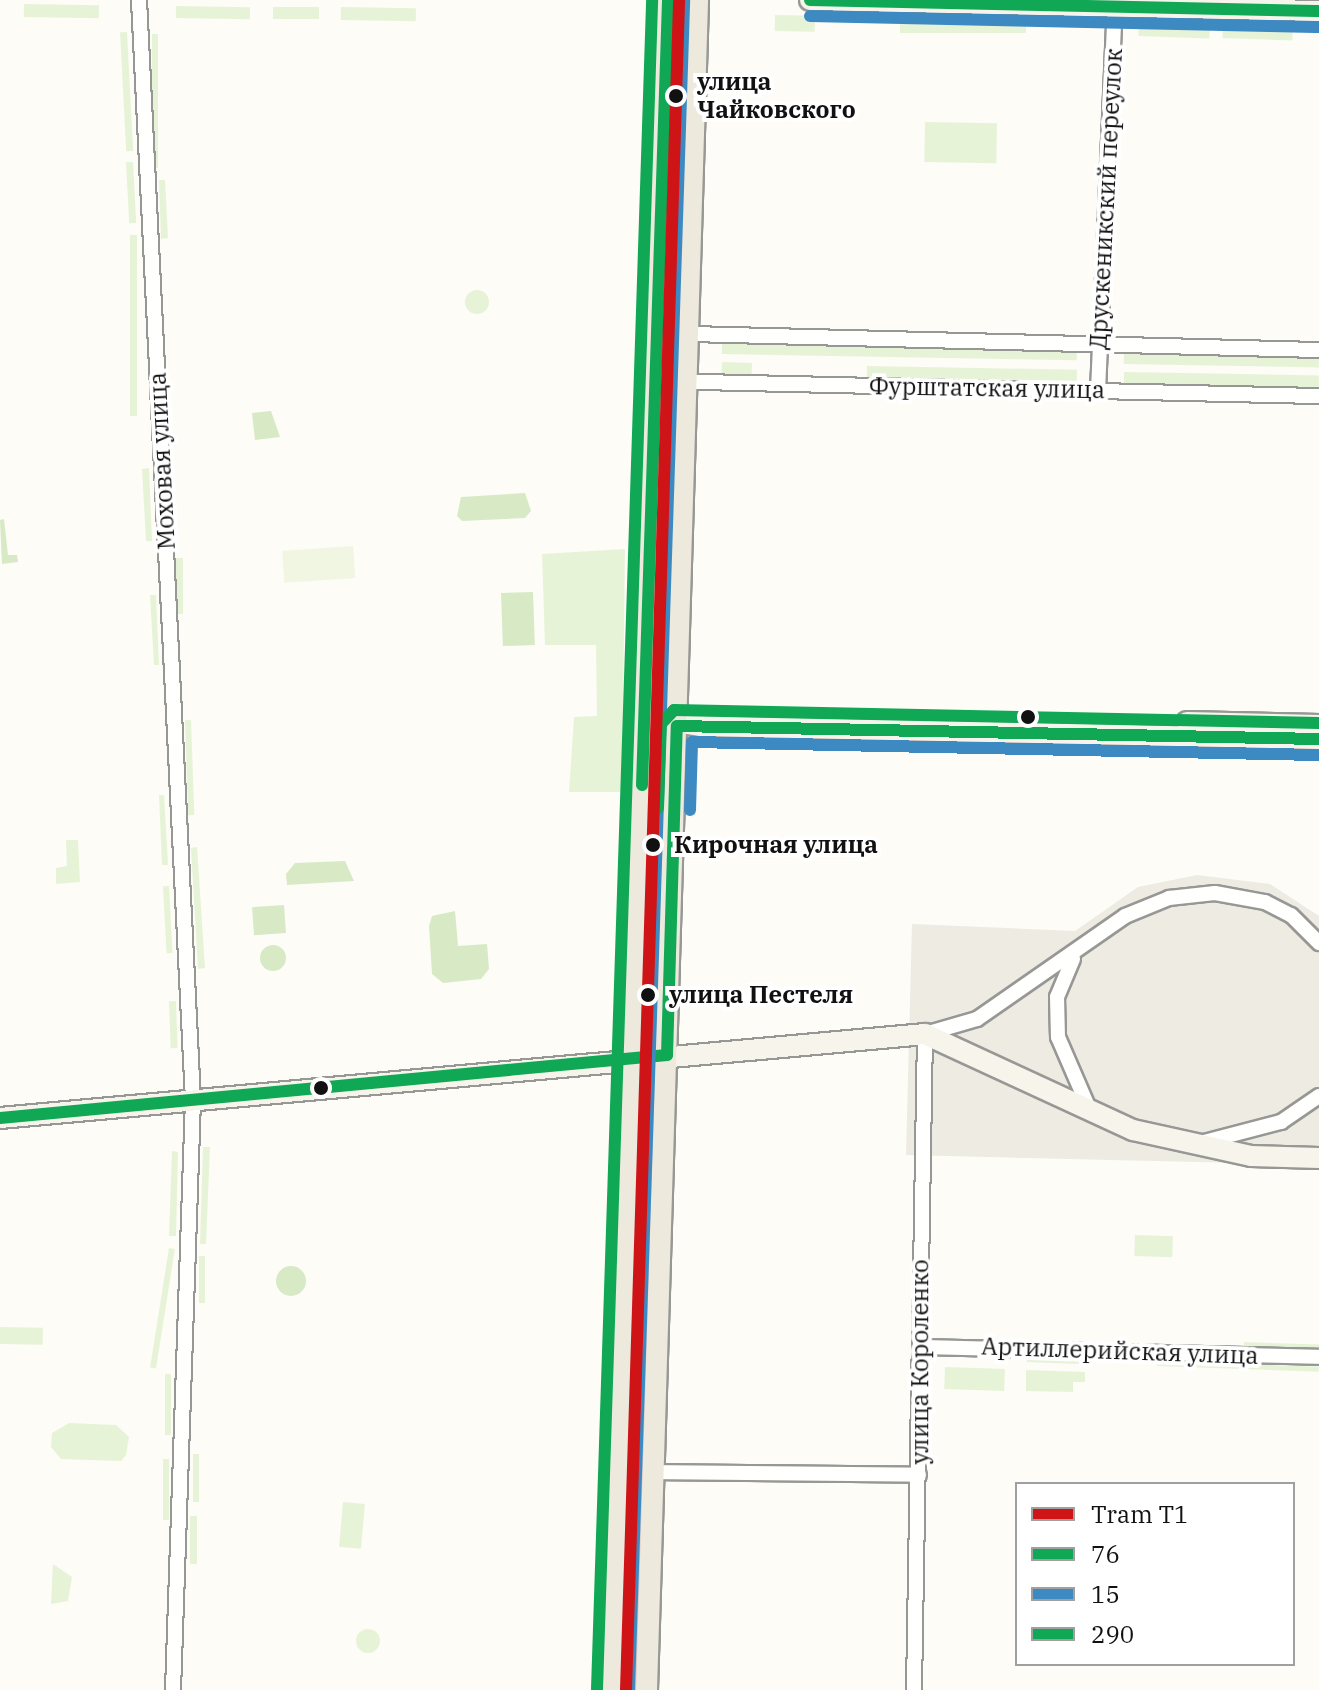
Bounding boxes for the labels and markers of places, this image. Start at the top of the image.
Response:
place label: улица Чайковского [697,68,856,124]
marker: улица Чайковского [662,82,690,110]
unlabelled marker [1020,709,1036,725]
marker: Кирочная улица [639,831,667,859]
place label: Кирочная улица [674,831,878,859]
marker: улица Пестеля [634,981,662,1009]
place label: улица Пестеля [669,981,853,1009]
unlabelled marker [313,1080,329,1096]

